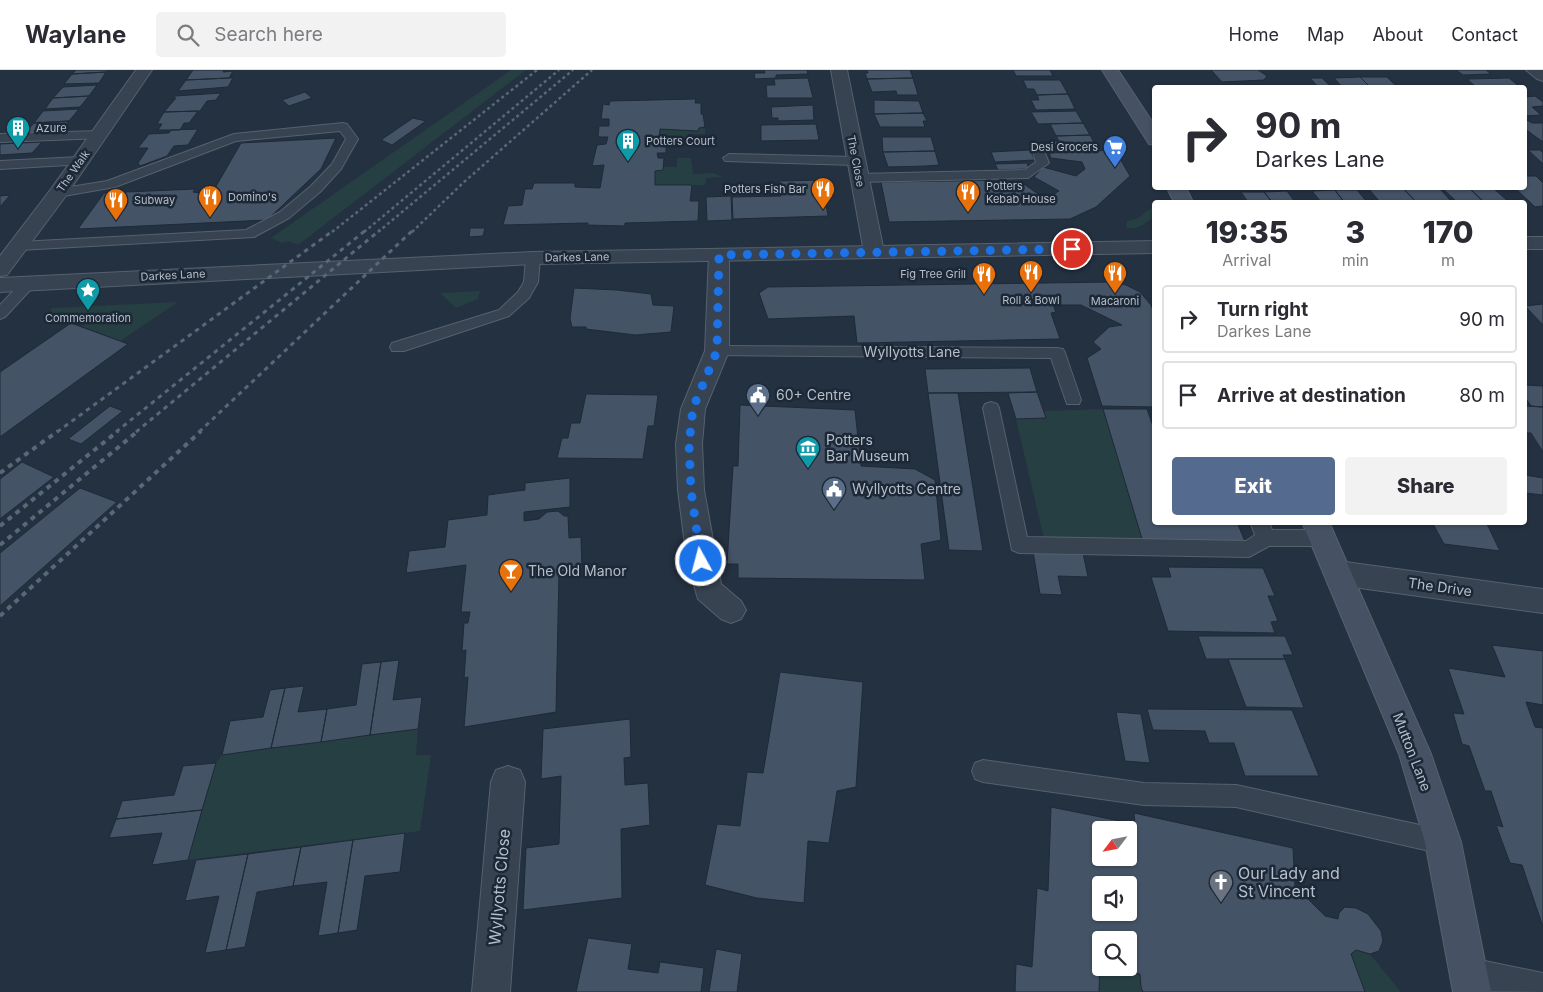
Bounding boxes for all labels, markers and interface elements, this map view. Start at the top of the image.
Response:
search box [156,12,506,57]
text: Waylane [25,20,126,49]
icon: search [174,21,202,49]
text: Search here [214,23,323,46]
text: Home [1229,24,1279,45]
text: Map [1307,24,1344,45]
text: About [1372,24,1423,45]
text: Contact [1451,24,1518,45]
text: 90 m [1255,104,1342,146]
icon: right [1172,105,1237,170]
building icon: Azure [5,115,31,149]
place label: Azure [36,121,67,135]
building icon: Potters Court [615,128,641,162]
place label: Potters Court [646,134,715,148]
street label: The Close [844,134,868,188]
supermarket icon: Desi Grocers [1102,134,1128,168]
place label: Desi Grocers [1031,140,1098,154]
text: Darkes Lane [1255,146,1385,172]
street label: The Walk [53,147,93,195]
restaurant icon: Potters Fish Bar [810,176,836,210]
restaurant icon: Potters Kebab House [955,179,981,213]
place label: Potters Kebab House [986,179,1056,206]
place label: Potters Fish Bar [724,182,806,196]
restaurant icon: Domino's [197,184,223,218]
restaurant icon: Subway [103,187,129,221]
place label: Domino's [228,190,277,204]
place label: Subway [134,193,175,207]
text: 19:35 [1205,214,1288,250]
text: 3 [1346,214,1365,250]
text: 170 [1422,214,1474,250]
pin [1051,228,1093,270]
icon: arrive [1058,235,1086,263]
street label: Darkes Lane [544,249,610,265]
text: Arrival [1222,250,1271,270]
text: min [1342,250,1369,270]
text: m [1441,250,1455,270]
restaurant icon: Roll & Bowl [1018,259,1044,293]
restaurant icon: Macaroni [1102,260,1128,294]
restaurant icon: Fig Tree Grill [971,261,997,295]
street label: Darkes Lane [140,266,206,284]
place label: Fig Tree Grill [900,267,966,281]
place icon: Commemoration [75,277,101,311]
place label: Roll & Bowl [1002,293,1060,307]
place label: Macaroni [1091,294,1139,308]
text: Turn right [1217,298,1308,321]
icon: right [1174,305,1202,333]
text: 90 m [1459,308,1505,331]
place label: Commemoration [45,311,131,325]
text: Darkes Lane [1217,321,1311,341]
street label: Wyllyotts Lane [864,343,960,360]
icon: arrive [1174,381,1202,409]
public building icon: 60+ Centre [745,382,771,416]
text: Arrive at destination [1217,384,1406,407]
text: 80 m [1459,384,1505,407]
place label: 60+ Centre [776,386,851,403]
place label: Potters Bar Museum [826,431,909,464]
museum icon: Potters Bar Museum [795,435,821,469]
button: Exit [1172,457,1335,515]
button: Share [1345,457,1507,515]
public building icon: Wyllyotts Centre [821,476,847,510]
place label: Wyllyotts Centre [852,480,961,497]
position arrow [674,534,726,586]
bar icon: The Old Manor [498,558,524,592]
place label: The Old Manor [528,562,626,579]
street label: The Drive [1407,574,1473,599]
street label: Mutton Lane [1390,710,1435,793]
north arrow [1092,821,1138,866]
map controls [1092,821,1137,976]
street label: Wyllyotts Close [484,828,514,946]
place label: Our Lady and St Vincent [1238,863,1340,901]
church icon: Our Lady and St Vincent [1208,869,1234,903]
button: sound [1092,876,1137,921]
button: search [1092,931,1137,976]

